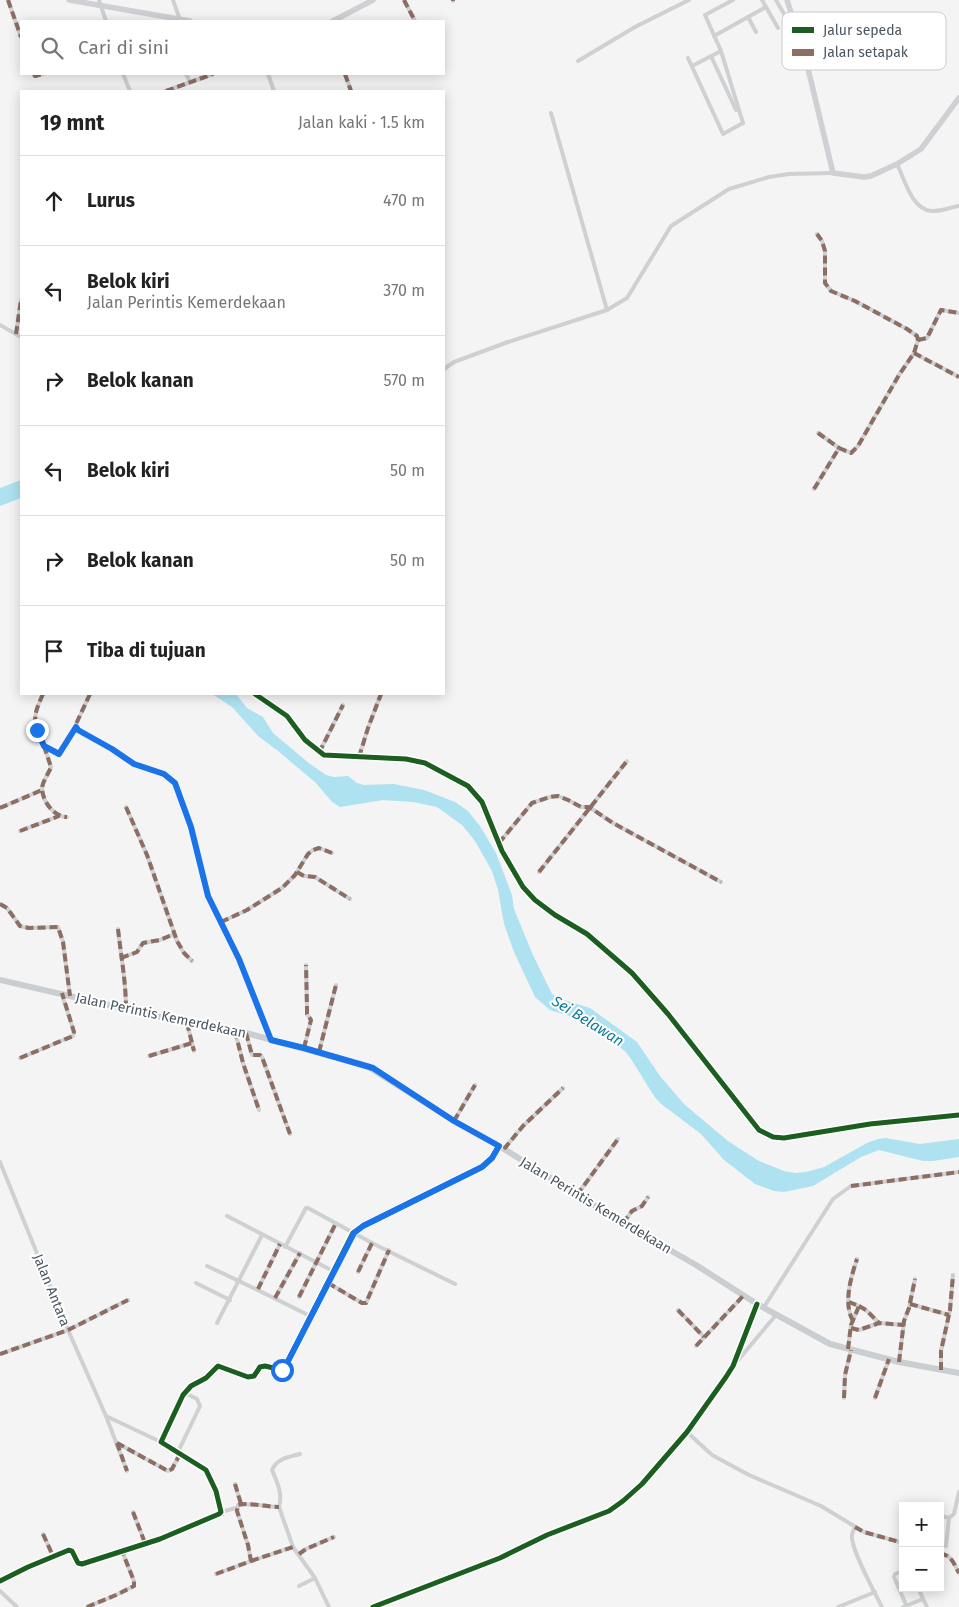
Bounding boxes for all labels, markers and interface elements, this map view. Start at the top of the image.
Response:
legend [782,12,946,70]
search box [20,20,445,75]
text: Jalur sepeda [823,22,902,39]
icon: search [38,34,66,62]
text: Cari di sini [78,36,169,59]
text: Jalan setapak [823,44,909,61]
text: 19 mnt [40,110,104,136]
text: Jalan kaki · 1.5 km [298,113,425,132]
icon: ahead [40,187,68,215]
text: Lurus [87,189,135,212]
text: 470 m [383,191,425,210]
text: Belok kiri [87,270,170,293]
icon: left [40,277,68,305]
text: 370 m [383,281,425,300]
text: Jalan Perintis Kemerdekaan [87,293,286,312]
icon: right [40,367,68,395]
text: Belok kanan [87,369,194,392]
text: 570 m [384,371,425,390]
icon: left [40,457,68,485]
text: Belok kiri [87,459,170,482]
text: 50 m [390,461,425,480]
icon: right [40,547,68,575]
text: Belok kanan [87,549,194,572]
text: 50 m [390,551,425,570]
icon: arrive [40,637,68,665]
text: Tiba di tujuan [87,639,206,662]
route end [26,719,49,742]
street label: Jalan Perintis Kemerdekaan [74,989,248,1042]
water label: Sei Belawan [548,991,627,1050]
street label: Jalan Perintis Kemerdekaan [517,1153,675,1258]
street label: Jalan Antara [29,1251,74,1329]
route start [271,1359,294,1382]
map controls [899,1502,944,1592]
button: + [899,1502,944,1547]
button: − [899,1547,944,1592]

